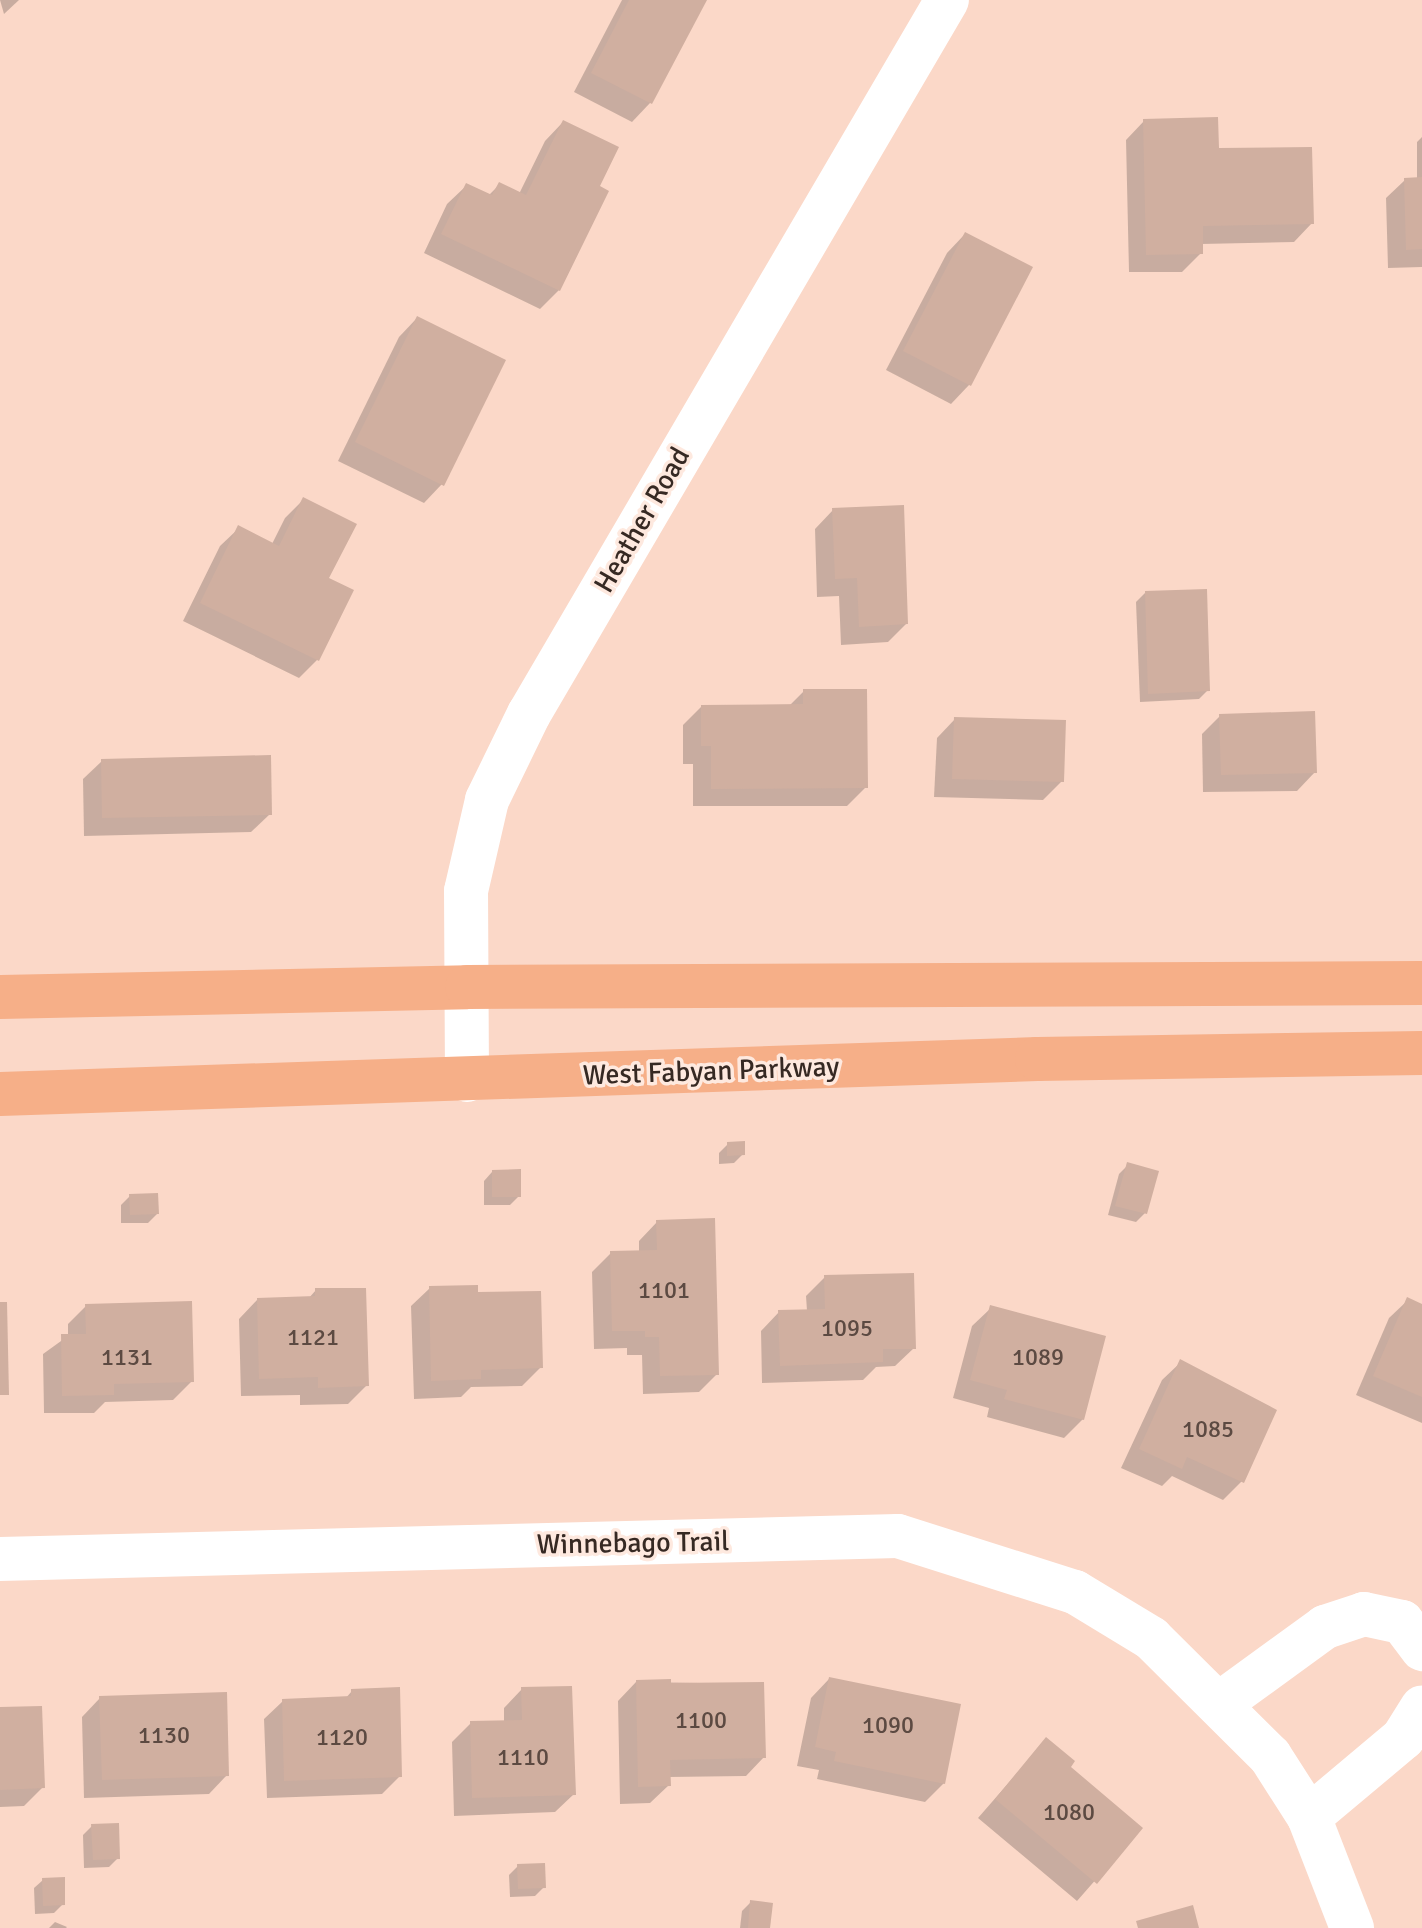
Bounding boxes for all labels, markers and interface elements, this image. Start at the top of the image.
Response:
street label: Heather Road [587,441,697,599]
street label: West Fabyan Parkway [582,1050,840,1092]
house number: 1101 [638,1277,690,1305]
house number: 1095 [821,1315,873,1343]
house number: 1121 [287,1324,339,1352]
house number: 1131 [101,1344,153,1372]
house number: 1089 [1012,1344,1064,1372]
house number: 1085 [1182,1416,1234,1444]
street label: Winnebago Trail [536,1525,730,1561]
house number: 1100 [675,1707,727,1735]
house number: 1090 [862,1712,914,1740]
house number: 1130 [138,1722,190,1750]
house number: 1120 [316,1724,368,1752]
house number: 1110 [497,1744,549,1772]
house number: 1080 [1043,1799,1095,1827]

